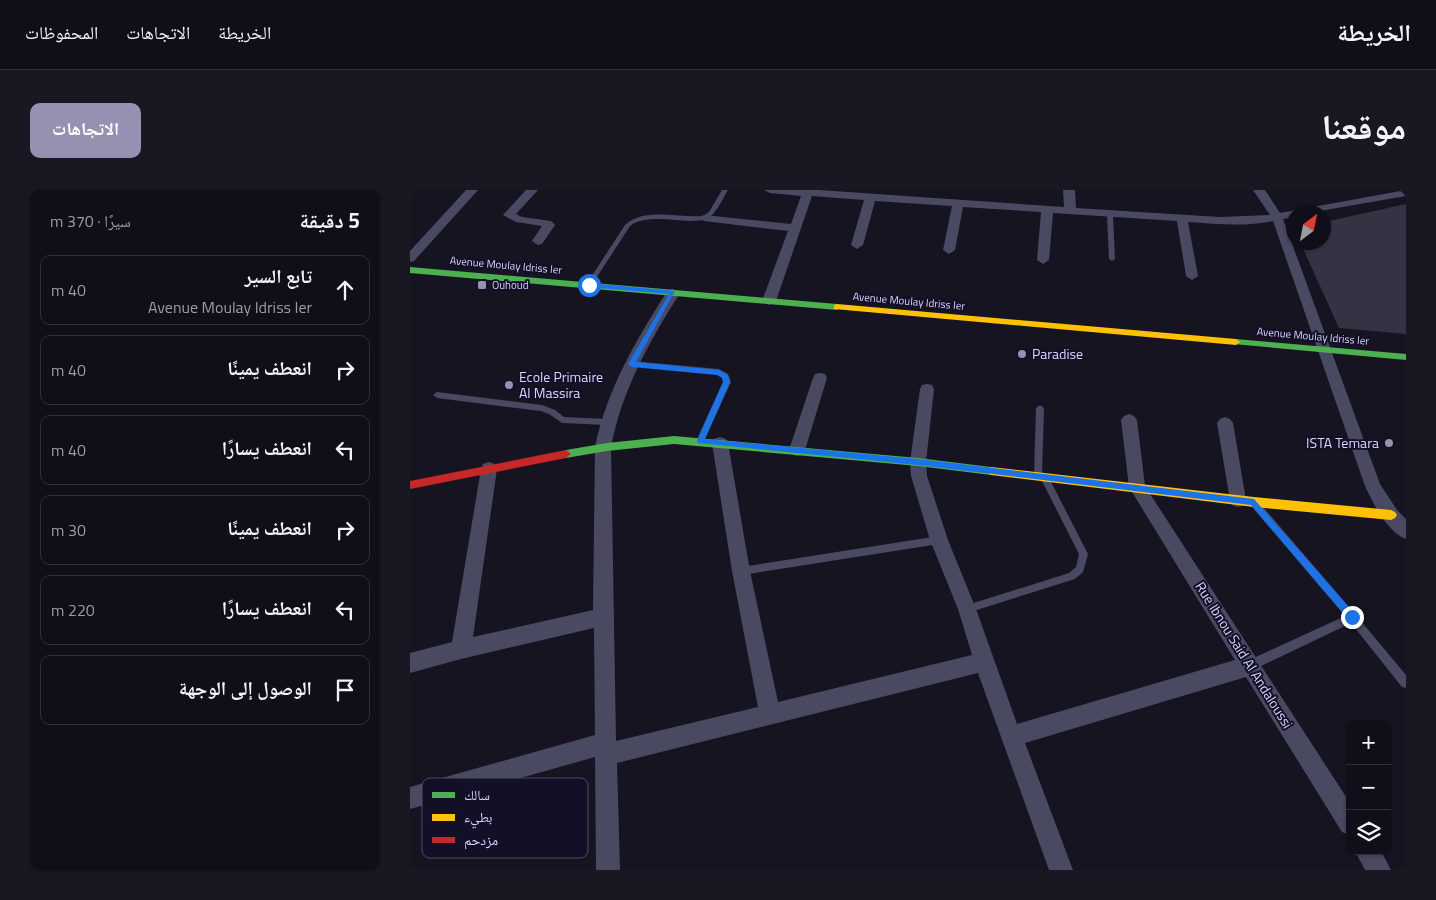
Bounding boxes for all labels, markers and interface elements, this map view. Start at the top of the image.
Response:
text: الخريطة [1337,14,1411,50]
text: المحفوظات [25,19,98,46]
text: الاتجاهات [126,19,190,46]
text: الخريطة [218,19,271,46]
text: موقعنا [1321,99,1406,153]
button: الاتجاهات [30,103,141,158]
text: 5 دقيقة [300,204,360,236]
north arrow [1286,205,1331,250]
text: سيرًا · 370 m [50,209,131,233]
street label: Avenue Moulay Idriss Ier [449,252,563,278]
text: تابع السير [244,261,312,290]
route start [578,274,601,297]
icon: ahead [331,276,359,304]
place label: Ouhoud [492,277,529,293]
text: 40 m [51,278,86,302]
marker: Ouhoud [476,279,488,291]
street label: Avenue Moulay Idriss Ier [852,288,966,314]
text: Avenue Moulay Idriss Ier [148,295,312,319]
street label: Avenue Moulay Idriss Ier [1256,323,1370,349]
place label: Paradise [1032,343,1083,364]
marker: Paradise [1016,348,1028,360]
text: انعطف يمينًا [227,353,312,382]
icon: right [331,356,359,384]
text: 40 m [51,358,86,382]
place label: Ecole Primaire Al Massira [519,366,603,403]
marker: Ecole Primaire Al Massira [503,379,515,391]
place label: ISTA Temara [1306,432,1379,453]
text: انعطف يسارًا [222,433,312,462]
icon: left [331,436,359,464]
marker: ISTA Temara [1383,437,1395,449]
text: 40 m [51,438,86,462]
text: انعطف يمينًا [227,513,312,542]
icon: right [331,516,359,544]
text: 30 m [51,518,86,542]
street label: Rue Ibnou Said Al Andaloussi [1191,577,1298,732]
text: انعطف يسارًا [222,593,312,622]
icon: left [331,596,359,624]
text: 220 m [51,598,95,622]
route end [1341,606,1364,629]
text: الوصول إلى الوجهة [179,673,312,702]
icon: arrive [331,676,359,704]
map controls [1346,720,1391,855]
button: + [1346,720,1391,765]
button: − [1346,765,1391,810]
legend [422,778,588,858]
text: سالك [464,784,490,805]
text: بطيء [464,806,493,829]
button: layers [1346,810,1391,855]
text: مزدحم [464,829,498,850]

